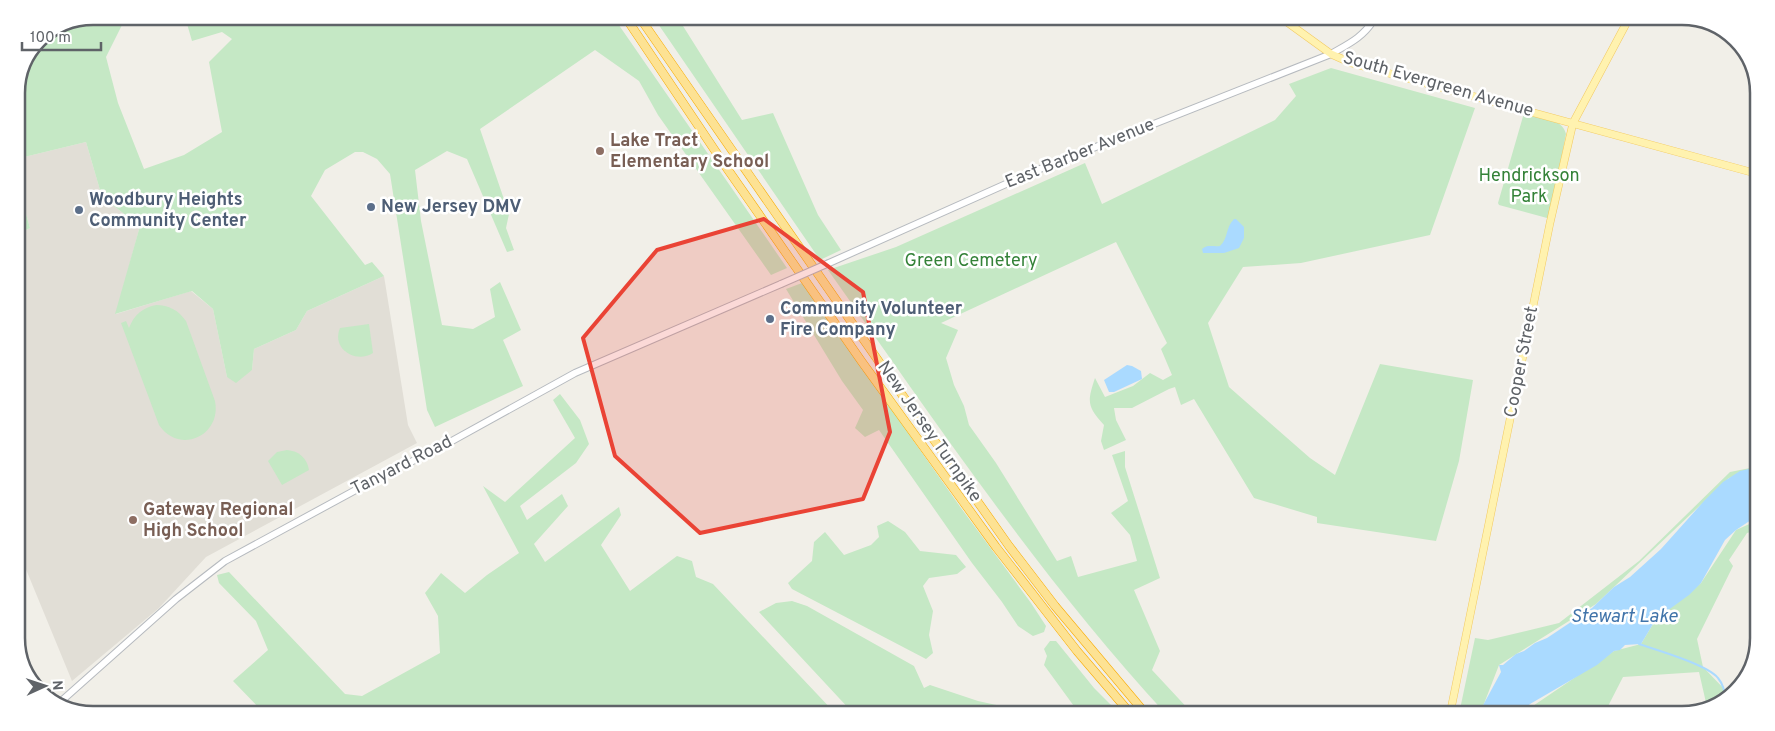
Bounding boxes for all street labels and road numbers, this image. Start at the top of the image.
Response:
street label: South Evergreen Avenue [1340,47,1536,123]
street label: East Barber Avenue [1002,114,1158,194]
street label: Cooper Street [1500,304,1544,420]
street label: New Jersey Turnpike [872,357,986,507]
street label: Tanyard Road [348,431,456,501]

